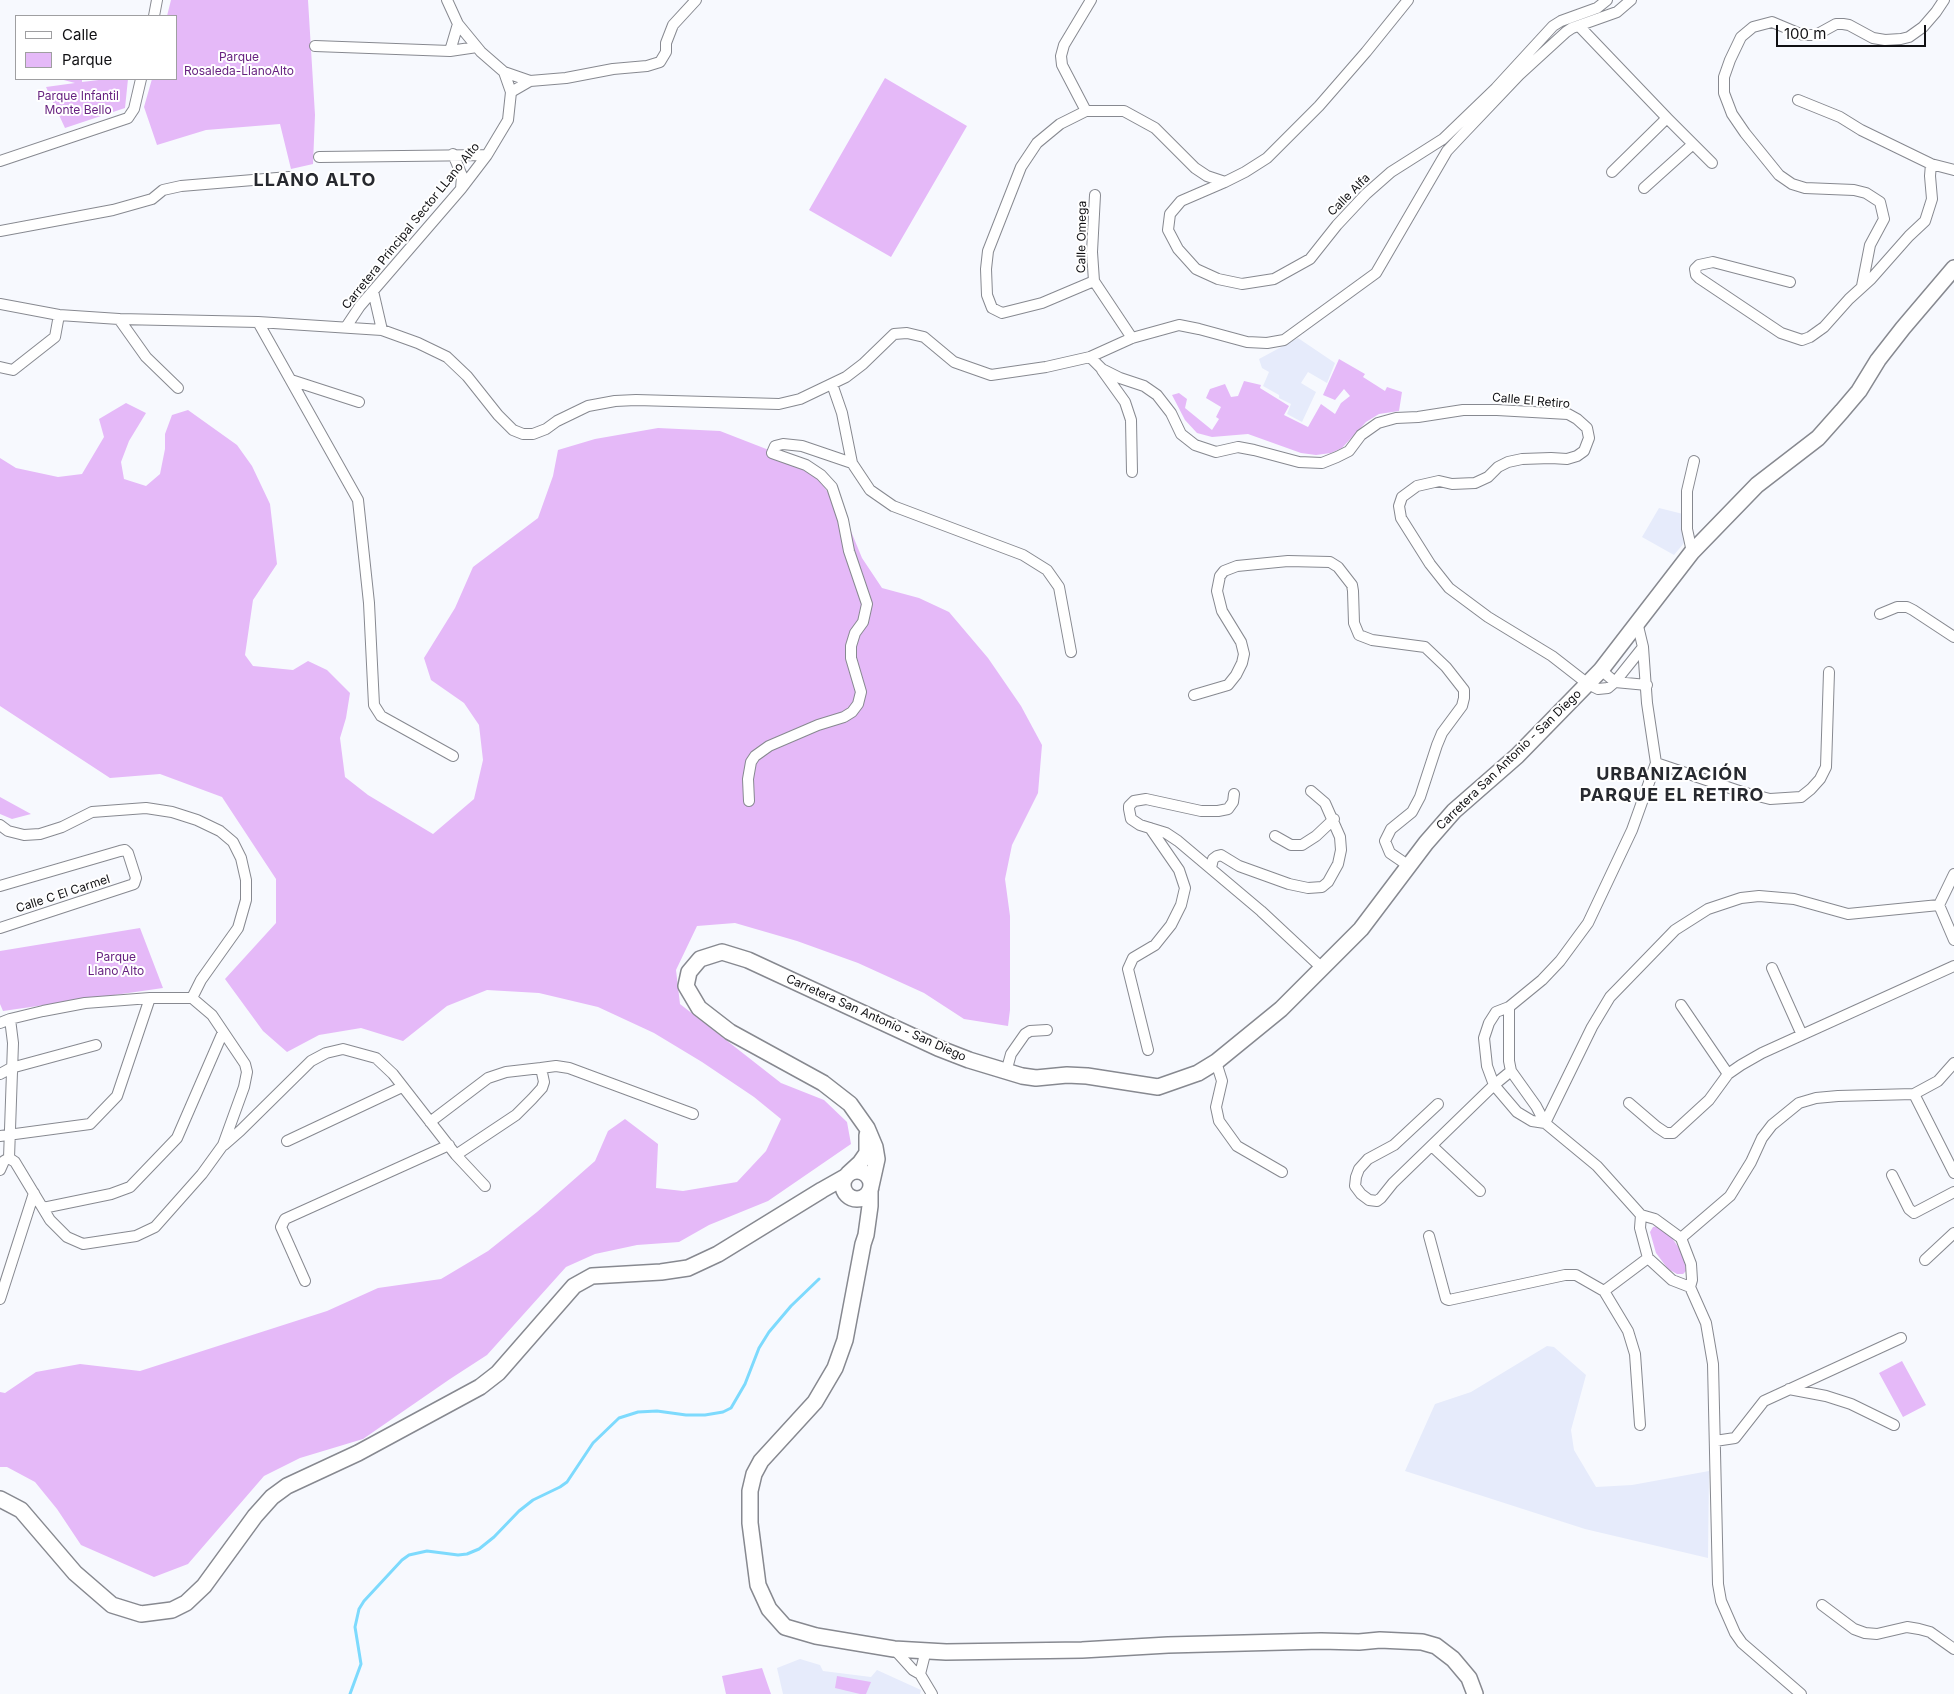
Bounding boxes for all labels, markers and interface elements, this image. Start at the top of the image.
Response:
legend [15,15,178,80]
scale bar [1779,15,1929,47]
text: 100 m [1784,24,1826,43]
text: Calle [62,25,97,44]
text: Parque [62,50,112,69]
park label: Parque Rosaleda-LlanoAlto [184,50,294,78]
park label: Parque Infantil Monte Bello [37,89,119,117]
street label: Carretera Principal Sector LLano Alto [339,140,483,312]
district label: LLANO ALTO [252,170,378,192]
street label: Calle Alfa [1325,171,1373,219]
street label: Calle Omega [1074,201,1090,273]
street label: Calle El Retiro [1491,390,1571,412]
street label: Carretera San Antonio - San Diego [1434,687,1584,833]
district label: URBANIZACIÓN PARQUE EL RETIRO [1578,764,1766,806]
street label: Calle C El Carmel [14,872,112,916]
park label: Parque Llano Alto [88,950,144,978]
street label: Carretera San Antonio - San Diego [784,972,968,1064]

